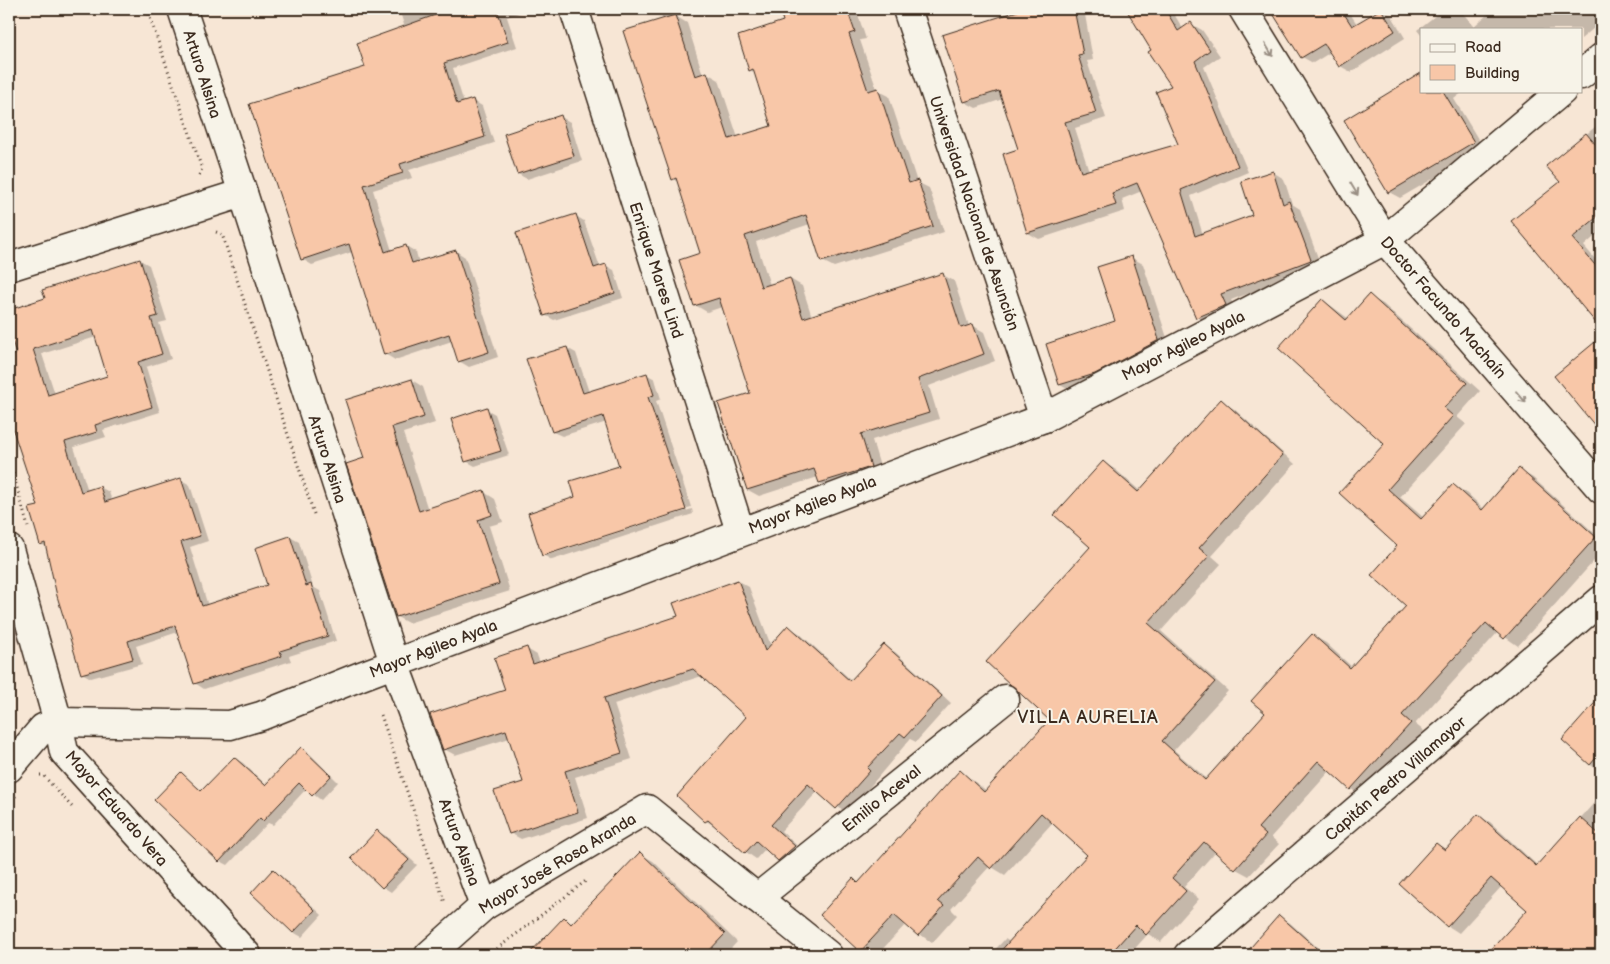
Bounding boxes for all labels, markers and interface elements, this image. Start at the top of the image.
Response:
street label: Arturo Alsina [178,28,225,121]
legend [1420,28,1582,92]
text: Road [1465,38,1501,57]
one-way arrow [1264,43,1274,57]
text: Building [1465,64,1520,83]
street label: Universidad Nacional de Asunción [924,94,1023,333]
one-way arrow [1348,182,1359,196]
street label: Enrique Mares Lind [625,200,687,341]
street label: Doctor Facundo Machaín [1376,233,1510,383]
street label: Mayor Agileo Ayala [1119,307,1248,386]
one-way arrow [1515,390,1527,403]
street label: Arturo Alsina [303,413,350,506]
street label: Mayor Agileo Ayala [746,472,879,539]
street label: Mayor Agileo Ayala [367,616,500,683]
district label: VILLA AURELIA [1017,707,1159,728]
street label: Capitán Pedro Villamayor [1322,713,1470,845]
street label: Mayor Eduardo Vera [61,747,171,871]
street label: Emilio Aceval [839,762,925,837]
street label: Arturo Alsina [434,796,483,889]
street label: Mayor José Rosa Aranda [476,810,640,919]

